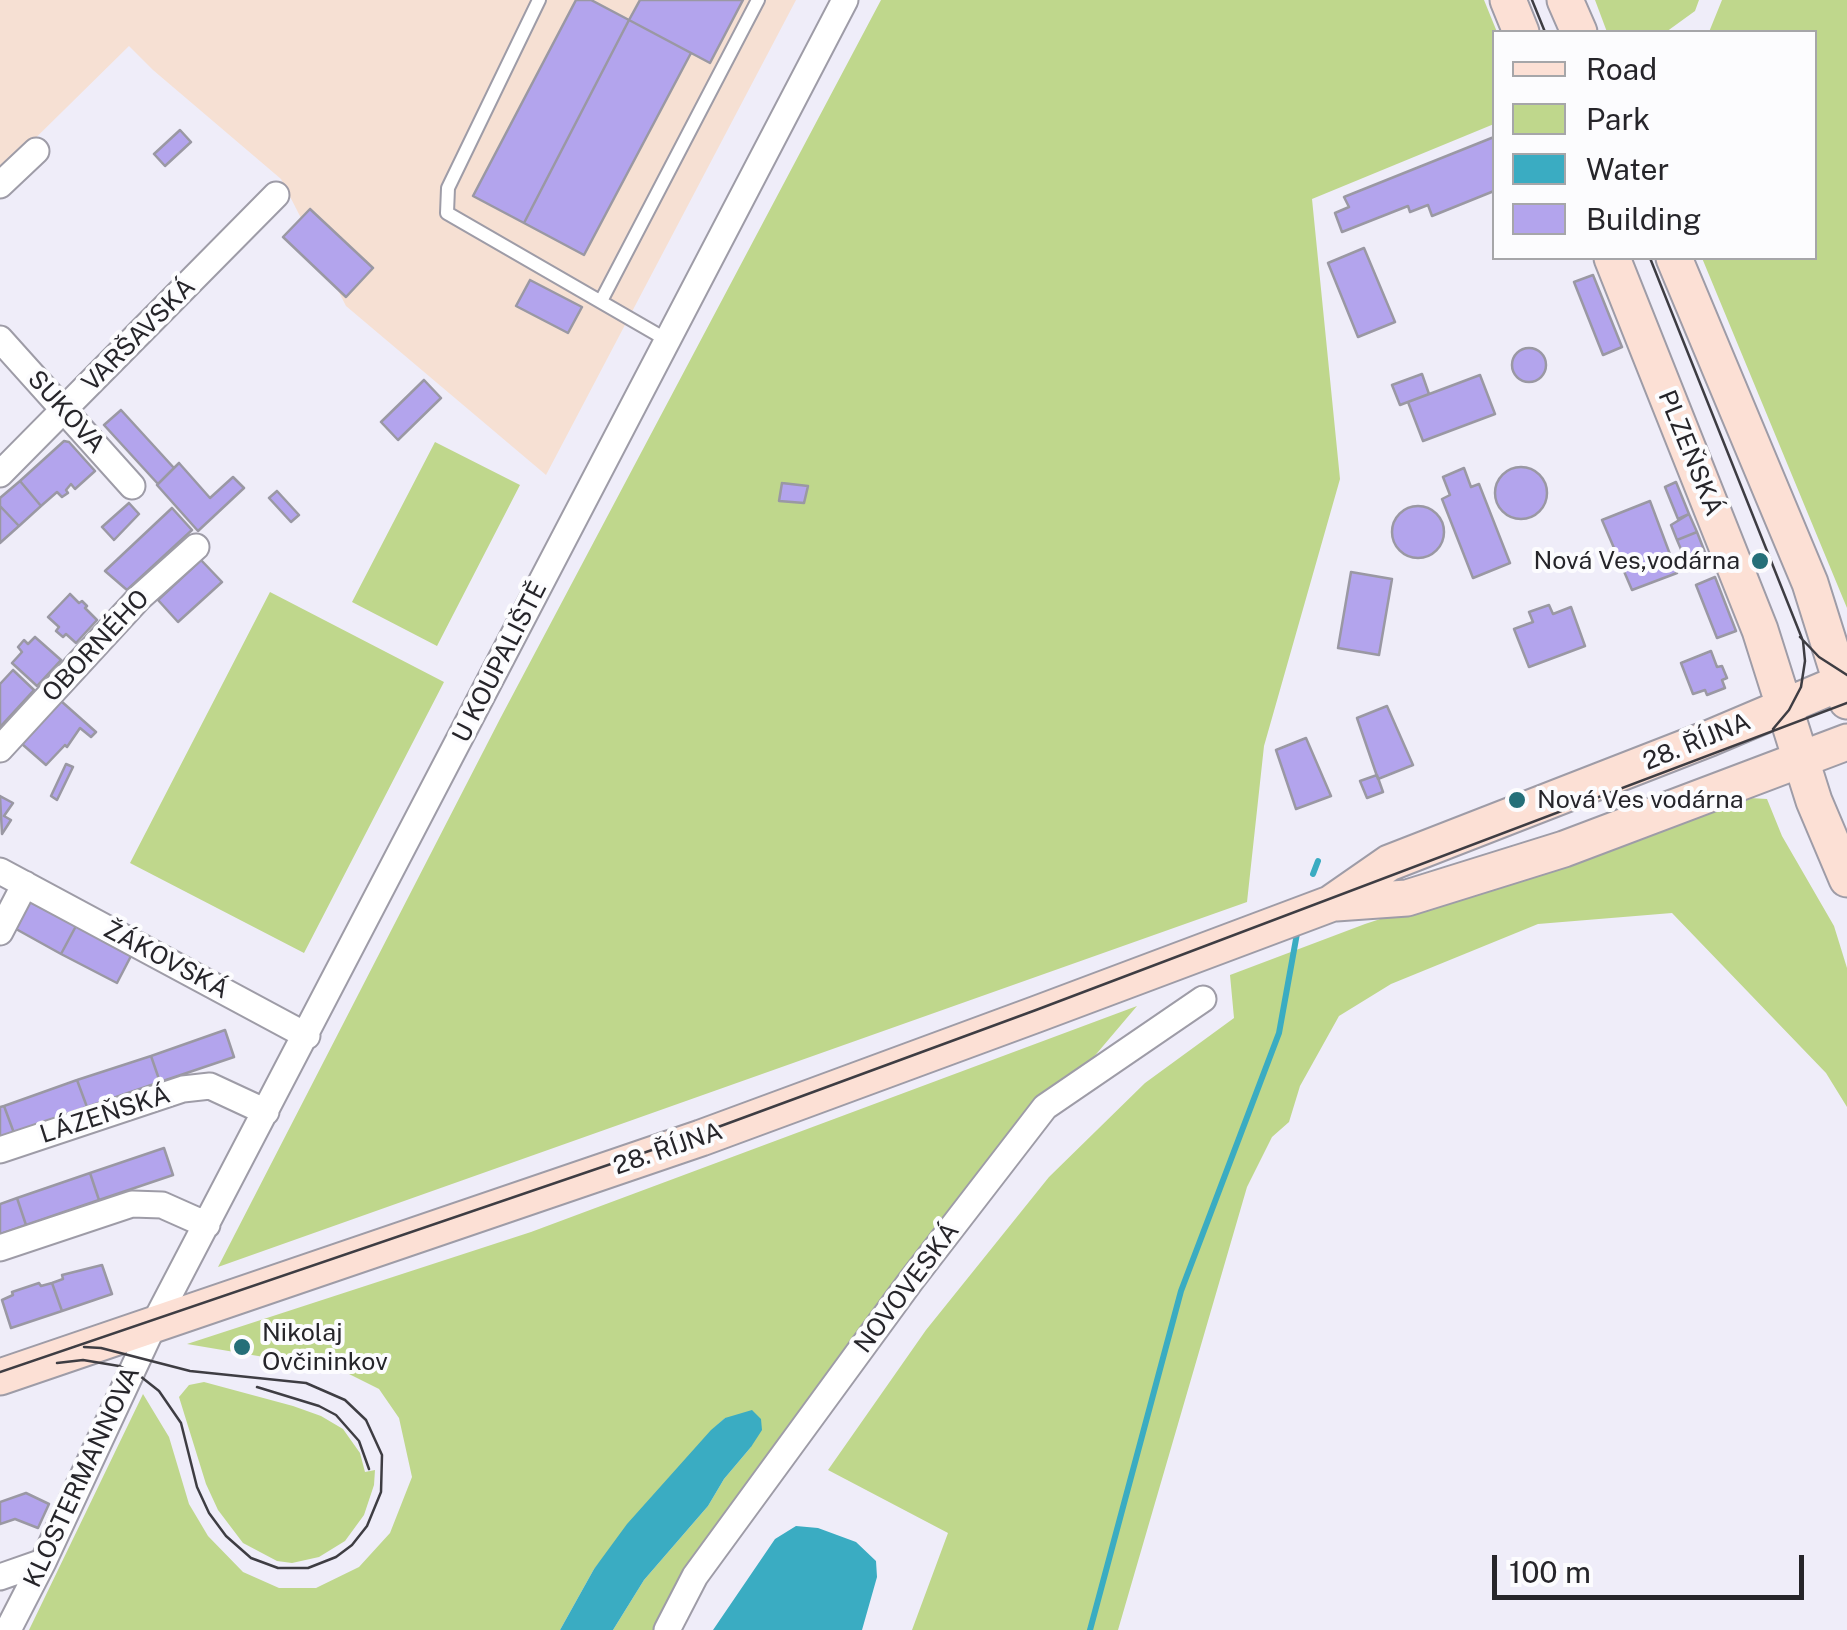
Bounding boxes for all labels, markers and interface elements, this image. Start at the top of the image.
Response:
legend [1492,30,1817,260]
text: Road [1586,51,1657,87]
text: Park [1586,101,1650,137]
text: Water [1586,151,1669,187]
text: Building [1586,201,1701,237]
street label: VARŠAVSKÁ [76,272,202,398]
street label: SUKOVA [21,364,111,460]
street label: PLZEŇSKÁ [1651,386,1729,520]
place label: Nová Ves,vodárna [1534,546,1740,576]
marker: Nová Ves,vodárna [1749,550,1771,572]
street label: U KOUPALIŠTĚ [447,577,553,747]
street label: OBORNÉHO [36,584,156,708]
street label: 28. ŘÍJNA [1639,707,1755,777]
place label: Nová Ves vodárna [1537,785,1743,815]
marker: Nová Ves vodárna [1506,789,1528,811]
street label: ŽÁKOVSKÁ [98,915,234,1005]
street label: LÁZEŇSKÁ [36,1080,174,1150]
street label: 28. ŘÍJNA [610,1116,726,1182]
street label: NOVOVESKÁ [848,1217,966,1359]
place label: Nikolaj Ovčininkov [262,1318,388,1377]
marker: Nikolaj Ovčininkov [231,1336,253,1358]
street label: KLOSTERMANNOVA [18,1362,146,1592]
scale bar [1497,1535,1810,1597]
text: 100 m [1509,1554,1591,1590]

